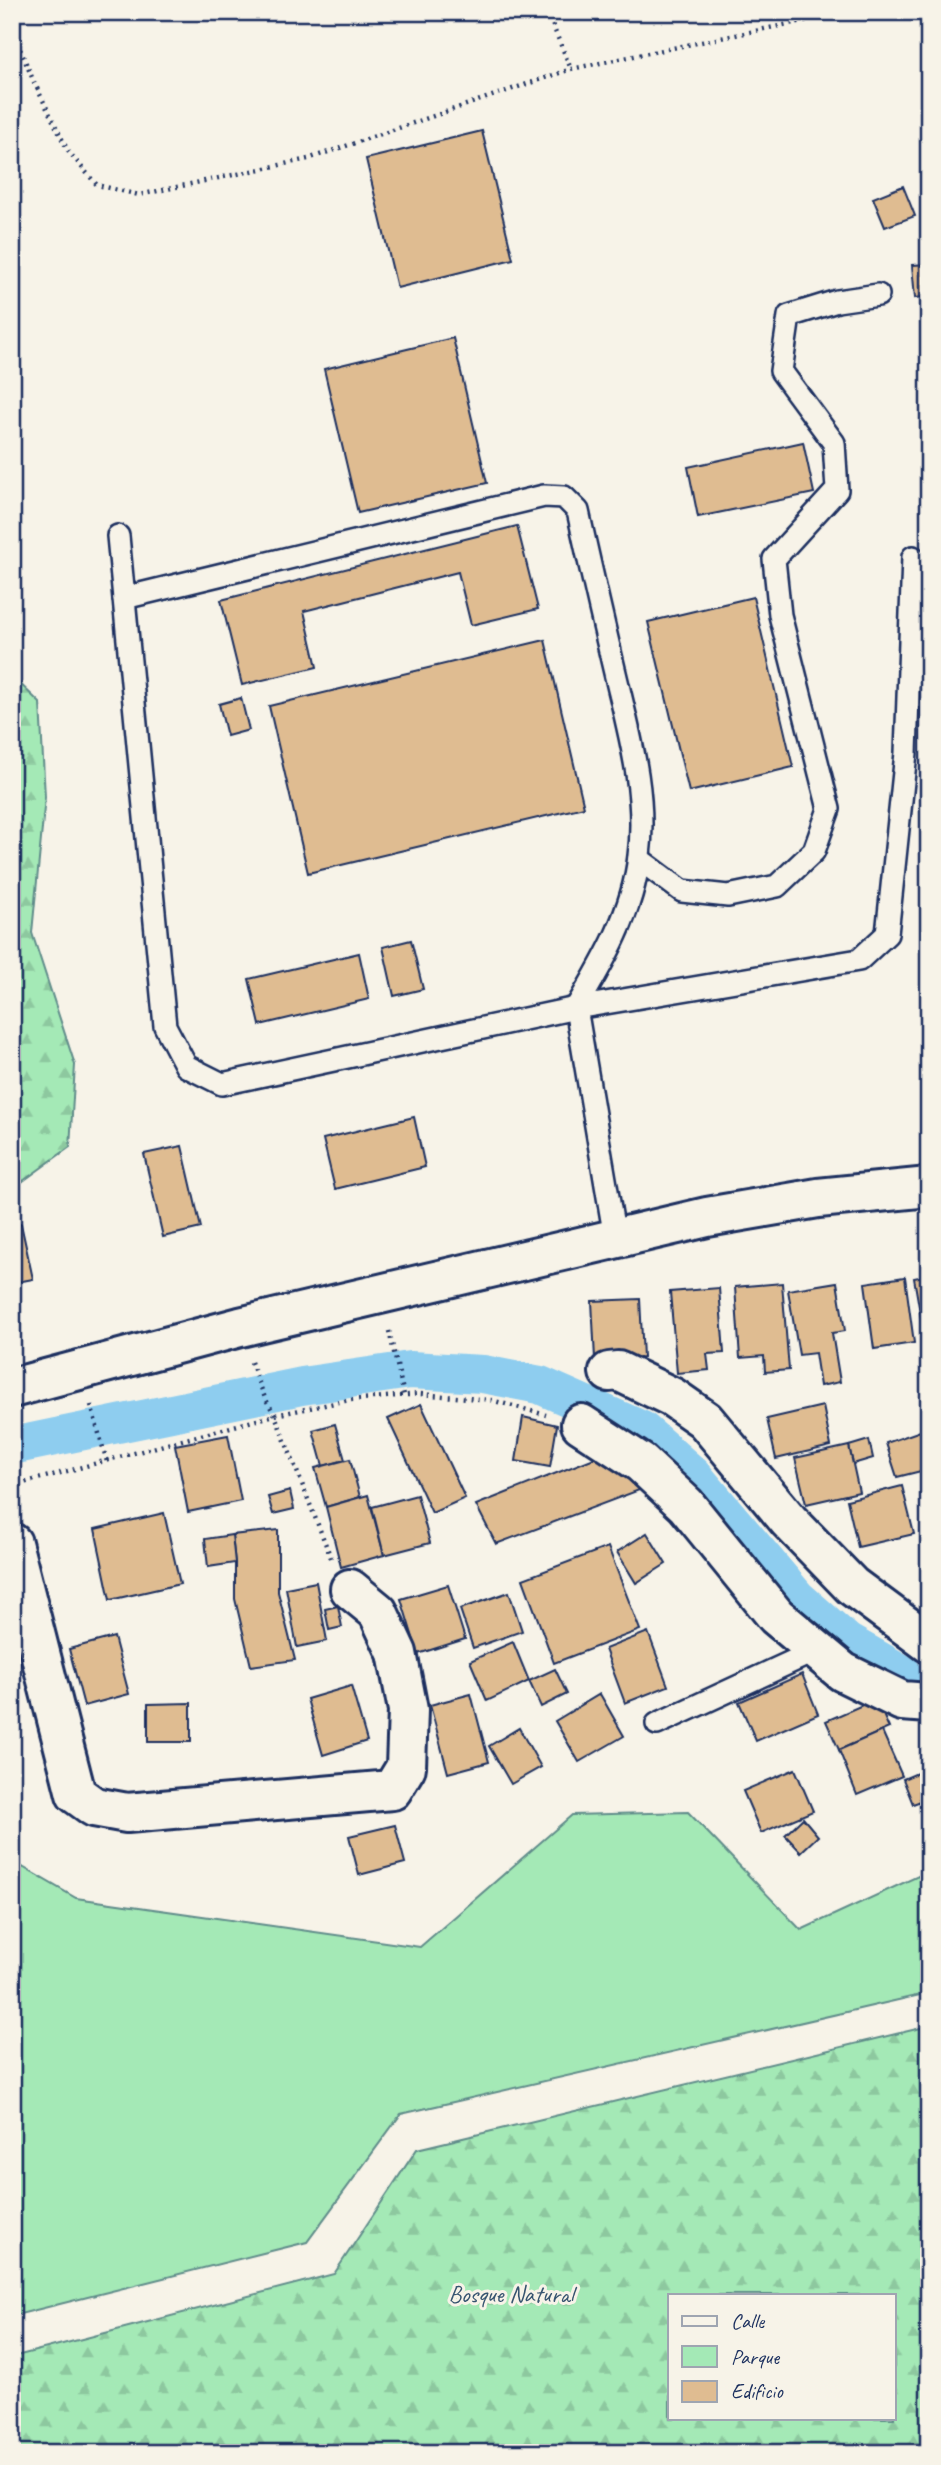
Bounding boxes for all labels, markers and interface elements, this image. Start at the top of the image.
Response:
park label: Bosque Natural [449,2279,577,2309]
legend [668,2294,895,2420]
text: Calle [731,2308,765,2334]
text: Parque [731,2344,780,2370]
text: Edificio [731,2378,784,2404]

